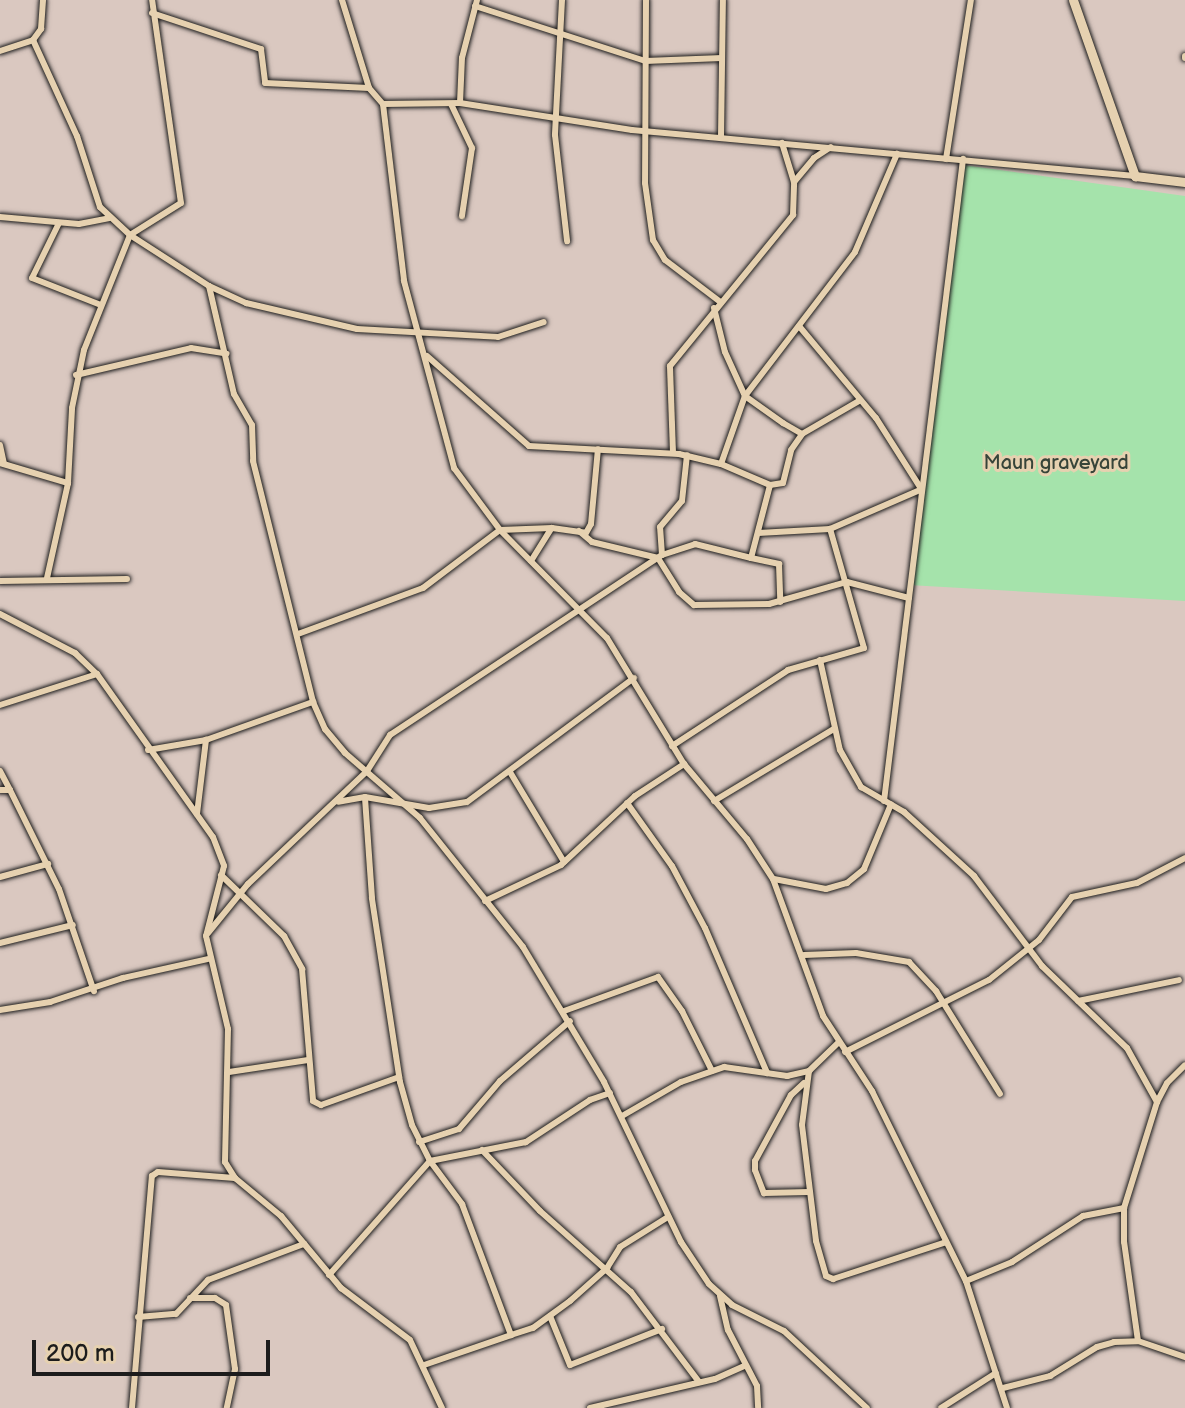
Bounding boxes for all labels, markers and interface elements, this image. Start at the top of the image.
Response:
park label: Maun graveyard [983,451,1129,475]
scale bar [36,1324,274,1374]
text: 200 m [46,1339,115,1368]

